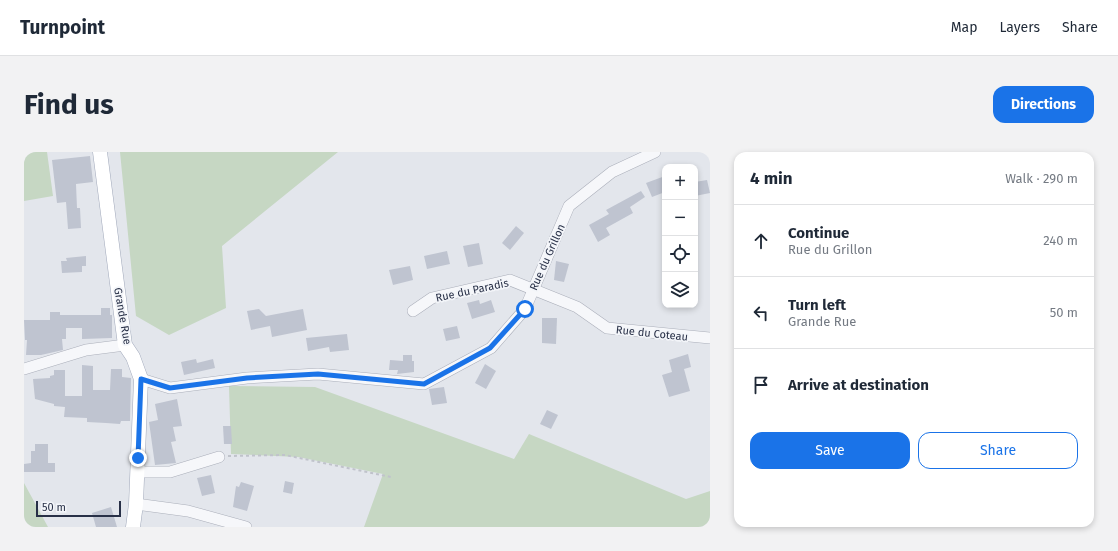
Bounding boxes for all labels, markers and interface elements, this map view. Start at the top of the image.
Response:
text: Turnpoint [20,16,105,39]
text: Map [951,19,977,36]
text: Layers [999,19,1040,36]
text: Share [1062,19,1098,36]
button: Directions [993,86,1094,123]
text: Find us [24,88,114,121]
map controls [662,164,698,308]
button: + [662,164,698,200]
text: 4 min [750,168,793,189]
text: Walk · 290 m [1005,171,1078,186]
button: − [662,200,698,236]
street label: Rue du Grillon [527,222,568,292]
text: Continue [788,224,849,242]
icon: ahead [750,230,772,252]
text: 240 m [1043,233,1078,248]
button: locate [662,236,698,272]
text: Rue du Grillon [788,242,872,257]
button: layers [662,272,698,308]
street label: Rue du Paradis [434,276,510,305]
street label: Grande Rue [111,287,134,346]
text: Turn left [788,296,846,314]
route start [516,300,534,318]
icon: left [750,302,772,324]
text: 50 m [1050,305,1078,320]
text: Grande Rue [788,314,856,329]
street label: Rue du Coteau [615,323,689,344]
icon: arrive [750,374,772,396]
text: Arrive at destination [788,376,929,394]
button: Save [750,432,910,469]
button: Share [918,432,1078,469]
route end [129,449,147,467]
scale bar [36,499,121,518]
text: 50 m [42,501,66,514]

